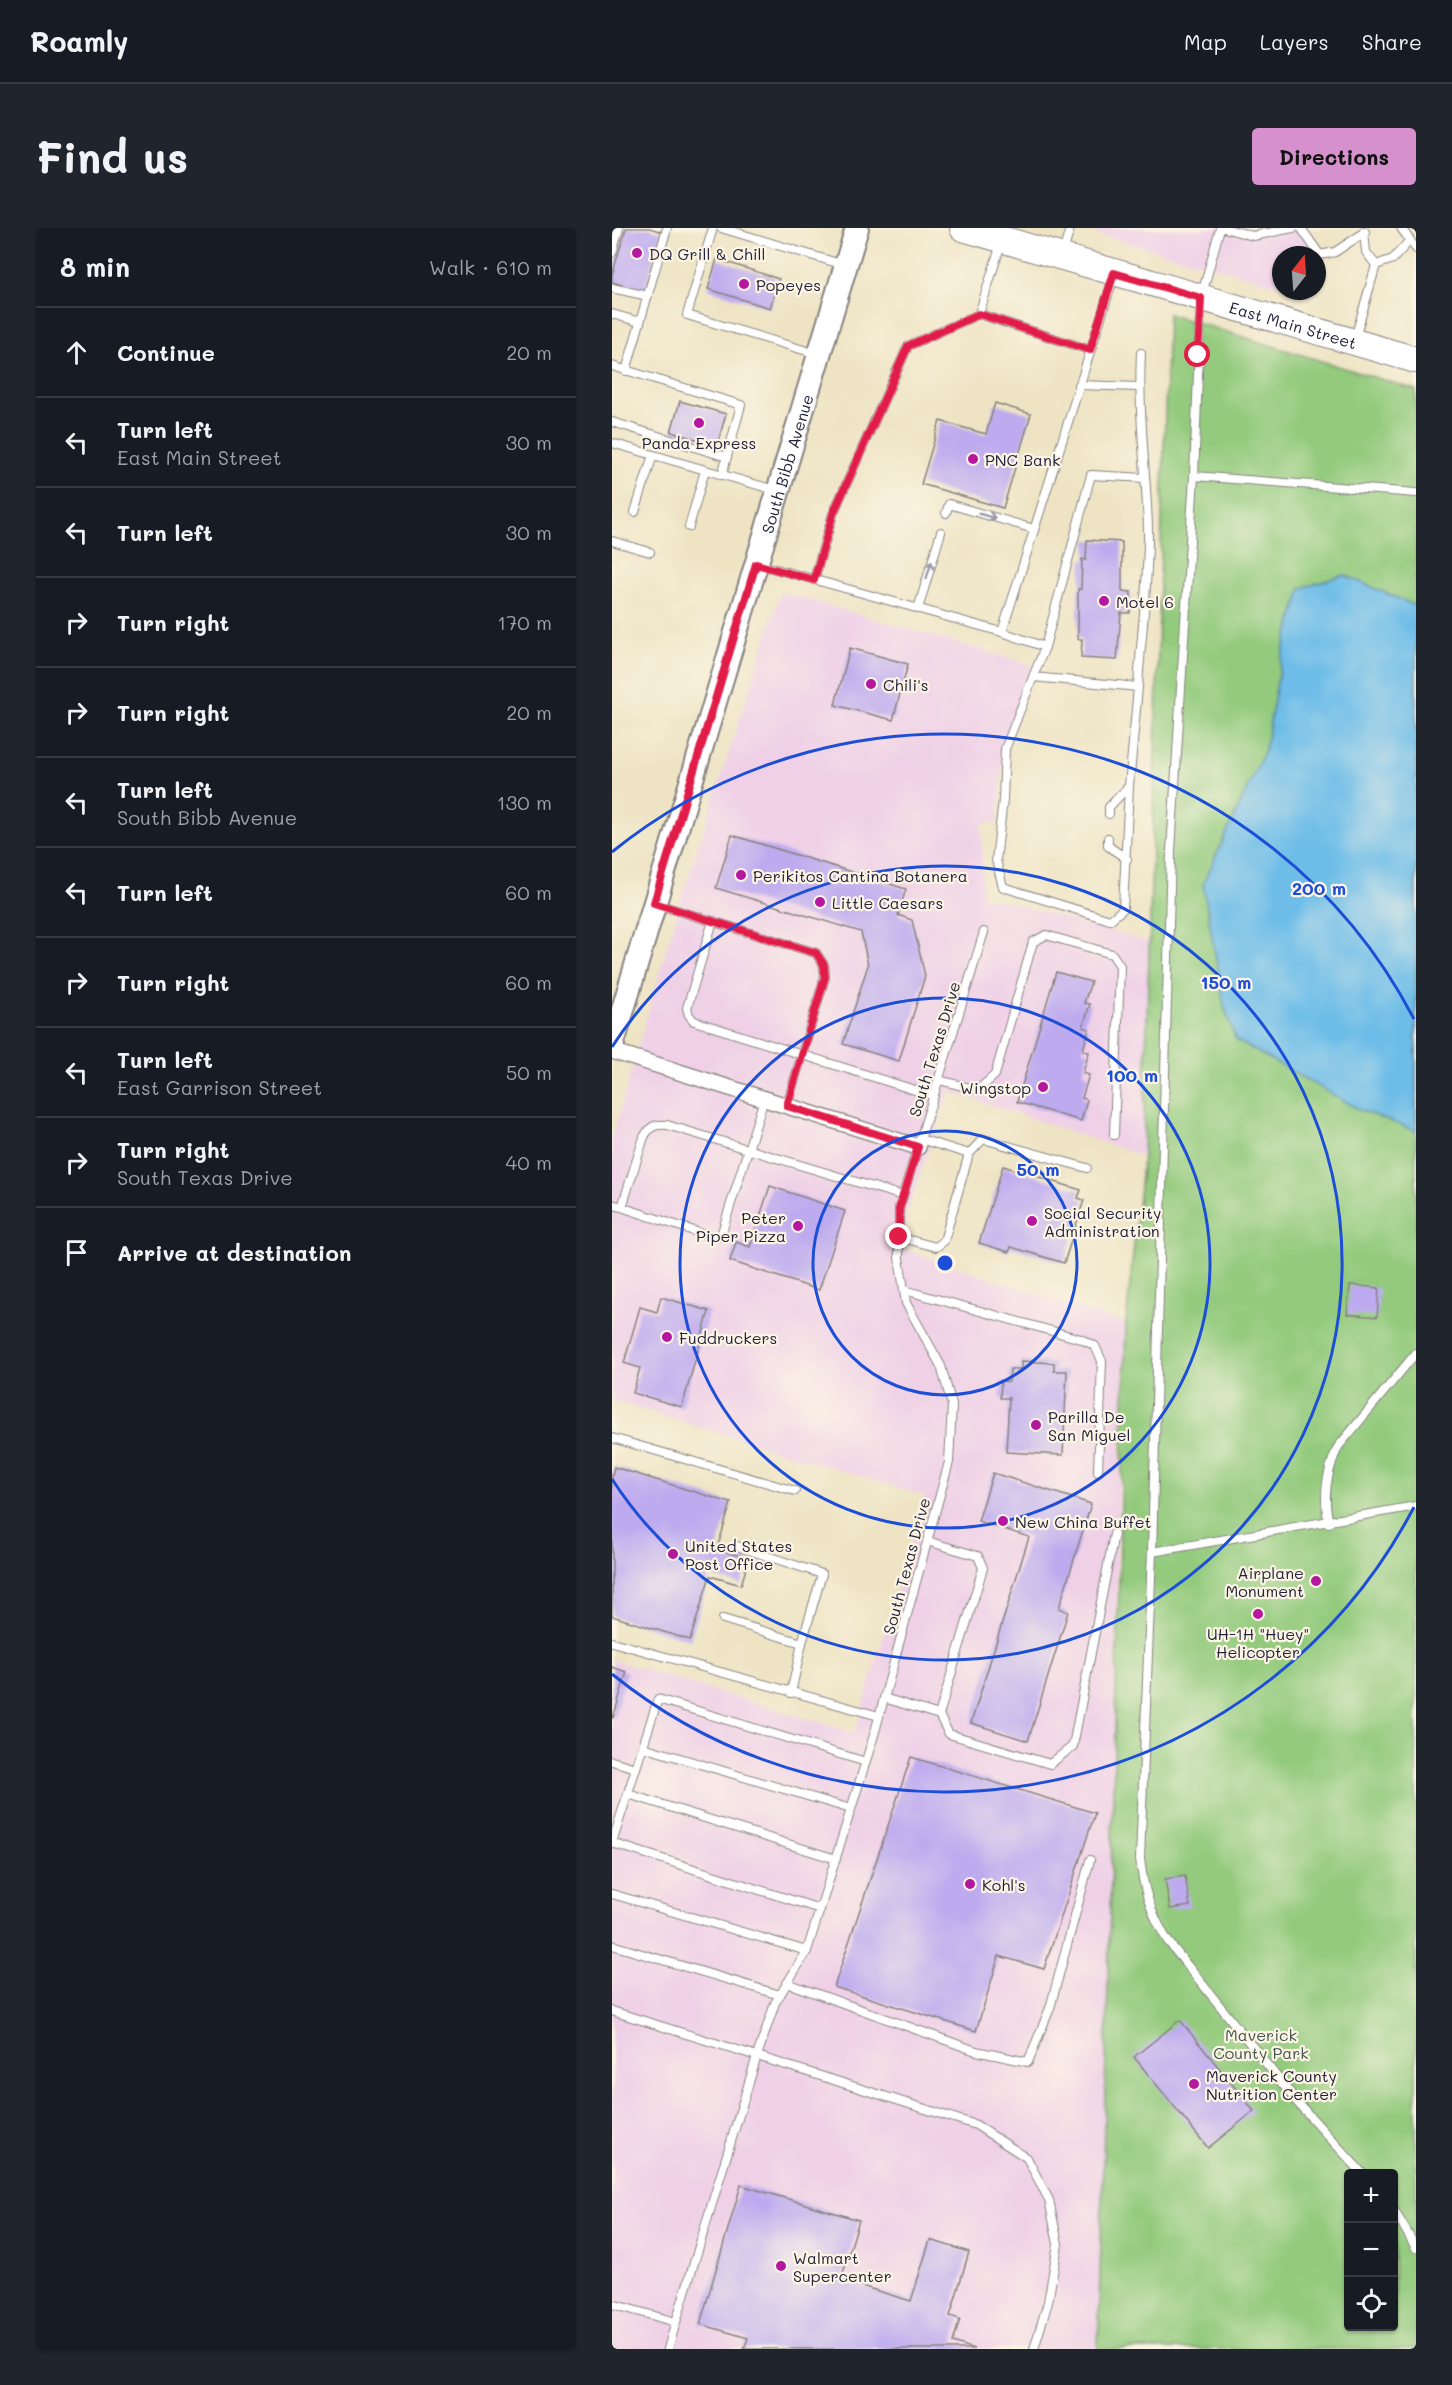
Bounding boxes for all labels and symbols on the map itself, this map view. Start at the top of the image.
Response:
place label: DQ Grill & Chill [649,243,766,264]
marker: DQ Grill & Chill [630,246,644,260]
north arrow [1272,246,1326,300]
place label: Popeyes [756,274,821,295]
marker: Popeyes [737,277,751,291]
street label: East Main Street [1227,296,1359,353]
route start [1184,341,1210,367]
street label: South Bibb Avenue [756,391,817,536]
marker: Panda Express [692,416,706,430]
place label: Panda Express [642,432,756,453]
place label: PNC Bank [985,449,1060,470]
marker: PNC Bank [966,452,980,466]
one-way arrow [977,511,996,522]
one-way arrow [924,561,935,580]
place label: Motel 6 [1116,591,1174,612]
marker: Motel 6 [1097,594,1111,608]
place label: Chili's [883,674,929,695]
marker: Chili's [864,677,878,691]
place label: Perikitos Cantina Botanera [753,865,968,886]
marker: Perikitos Cantina Botanera [734,868,748,882]
text: 200 m [1292,876,1346,900]
place label: Little Caesars [832,892,943,913]
marker: Little Caesars [813,895,827,909]
text: 150 m [1201,970,1251,994]
street label: South Texas Drive [903,979,965,1119]
text: 100 m [1106,1063,1158,1087]
place label: Wingstop [960,1077,1031,1098]
marker: Wingstop [1036,1080,1050,1094]
text: 50 m [1017,1157,1059,1181]
place label: Social Security Administration [1044,1202,1161,1241]
place label: Peter Piper Pizza [696,1207,786,1246]
marker: Social Security Administration [1025,1214,1039,1228]
marker: Peter Piper Pizza [791,1219,805,1233]
route end [885,1223,911,1249]
centre of rings [935,1253,955,1273]
place label: Fuddruckers [679,1327,777,1348]
marker: Fuddruckers [660,1330,674,1344]
place label: Parilla De San Miguel [1048,1406,1131,1445]
marker: Parilla De San Miguel [1029,1418,1043,1432]
street label: South Texas Drive [878,1495,934,1637]
place label: New China Buffet [1015,1511,1152,1532]
marker: New China Buffet [996,1514,1010,1528]
place label: United States Post Office [685,1535,792,1574]
marker: United States Post Office [666,1547,680,1561]
place label: Airplane Monument [1226,1562,1304,1601]
marker: Airplane Monument [1309,1574,1323,1588]
marker: UH-1H "Huey" Helicopter [1251,1607,1265,1621]
place label: UH-1H "Huey" Helicopter [1207,1623,1309,1662]
place label: Kohl's [982,1874,1026,1895]
marker: Kohl's [963,1877,977,1891]
park label: Maverick County Park [1213,2024,1309,2063]
place label: Maverick County Nutrition Center [1206,2065,1337,2104]
marker: Maverick County Nutrition Center [1187,2077,1201,2091]
place label: Walmart Supercenter [793,2247,892,2286]
marker: Walmart Supercenter [774,2259,788,2273]

